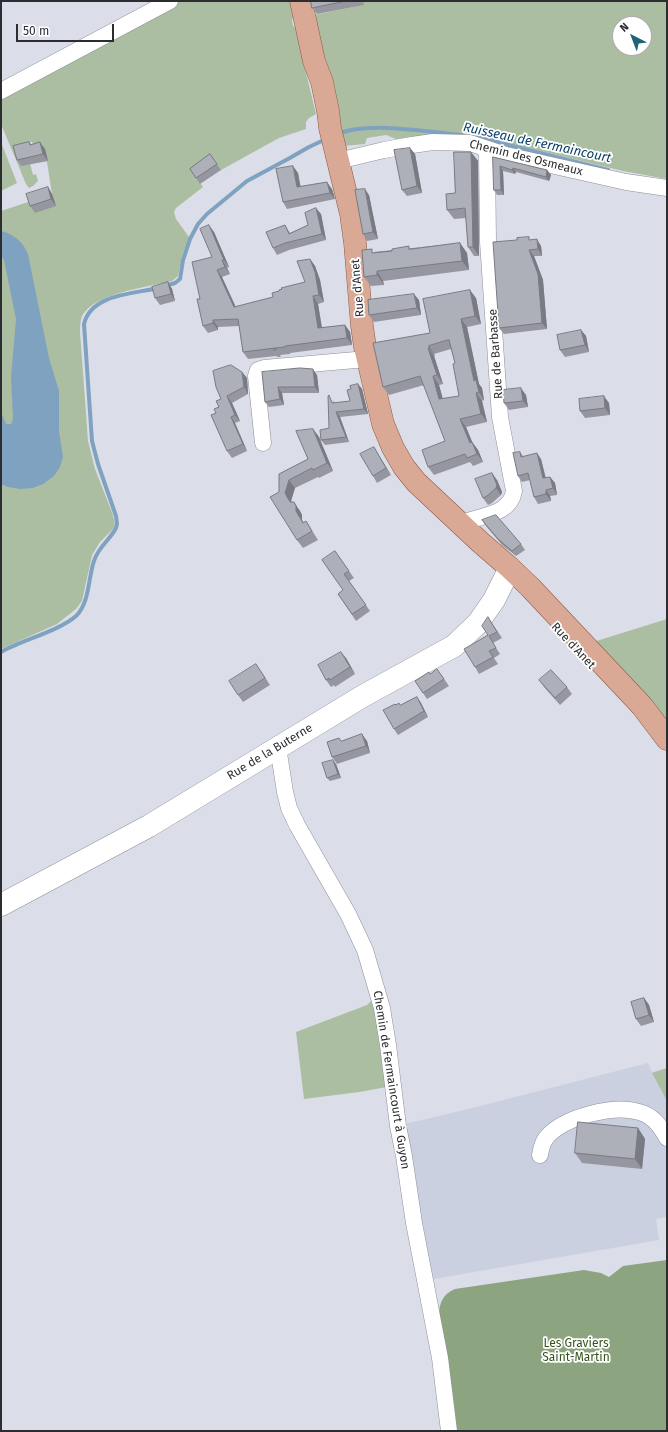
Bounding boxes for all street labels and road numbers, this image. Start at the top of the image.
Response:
street label: Chemin des Osmeaux [468,137,584,179]
street label: Rue d'Anet [348,258,368,318]
street label: Rue de Barbasse [486,308,506,400]
street label: Rue d'Anet [548,620,598,672]
street label: Rue de la Buterne [225,721,315,783]
street label: Chemin de Fermaincourt à Guyon [370,990,412,1170]

